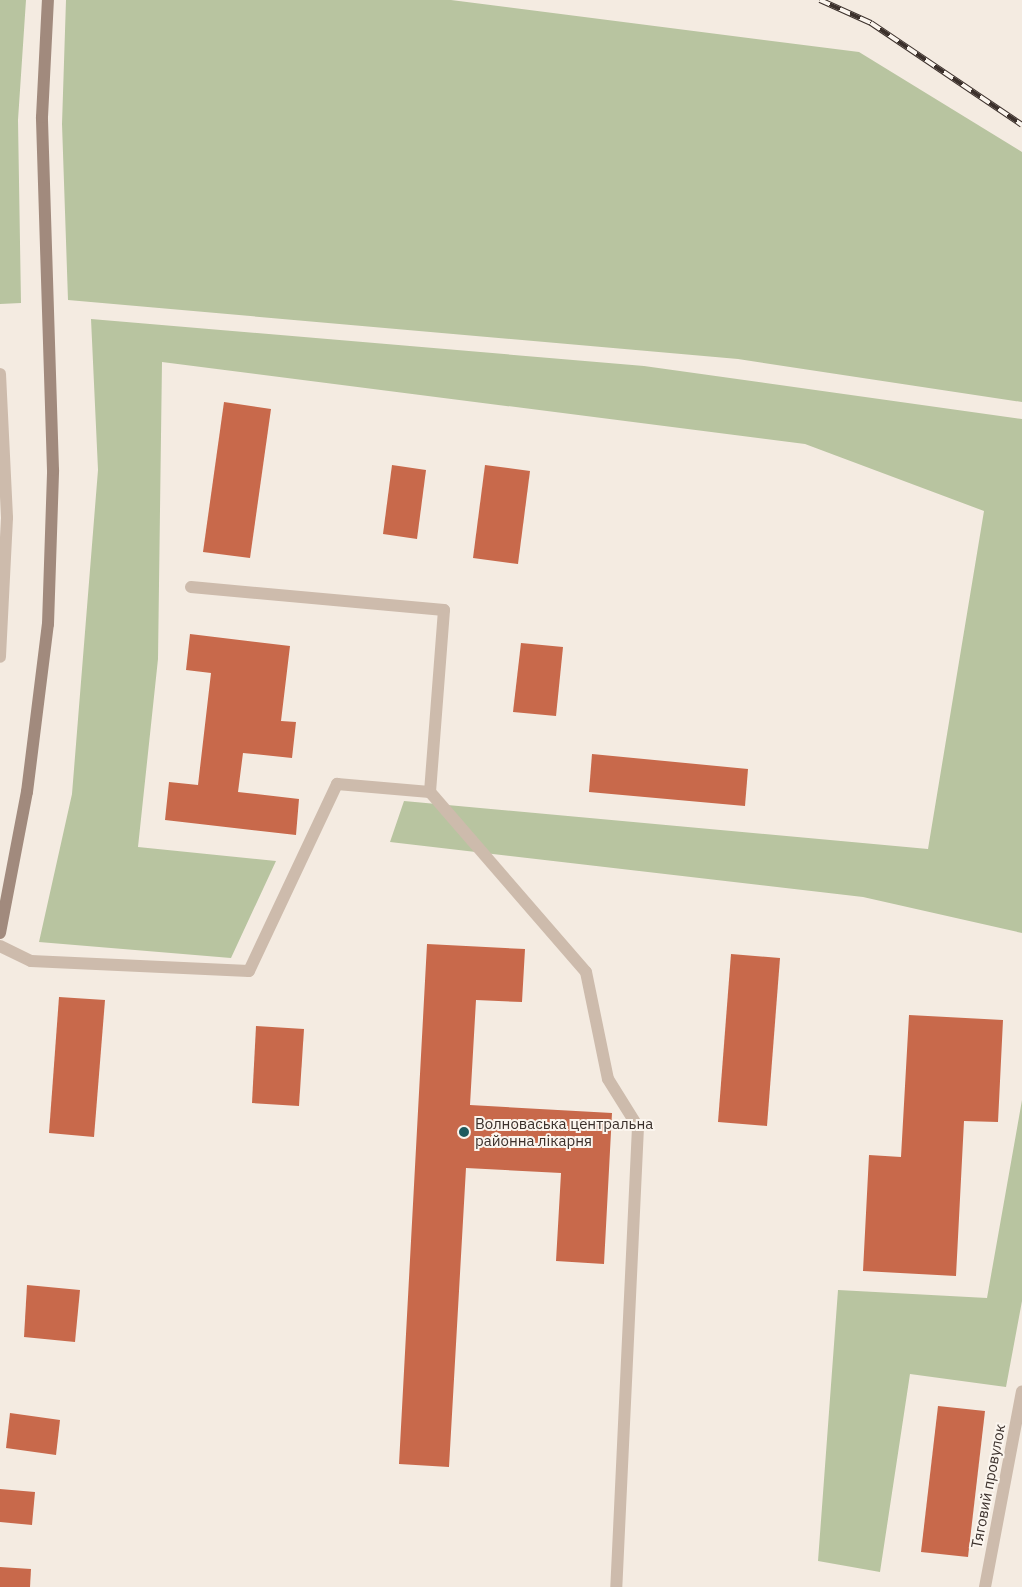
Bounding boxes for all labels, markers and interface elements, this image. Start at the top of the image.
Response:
place label: Волноваська центральна районна лікарня [475,1114,653,1149]
marker: Волноваська центральна районна лікарня [457,1125,471,1139]
street label: Тяговий провулок [967,1422,1009,1550]

